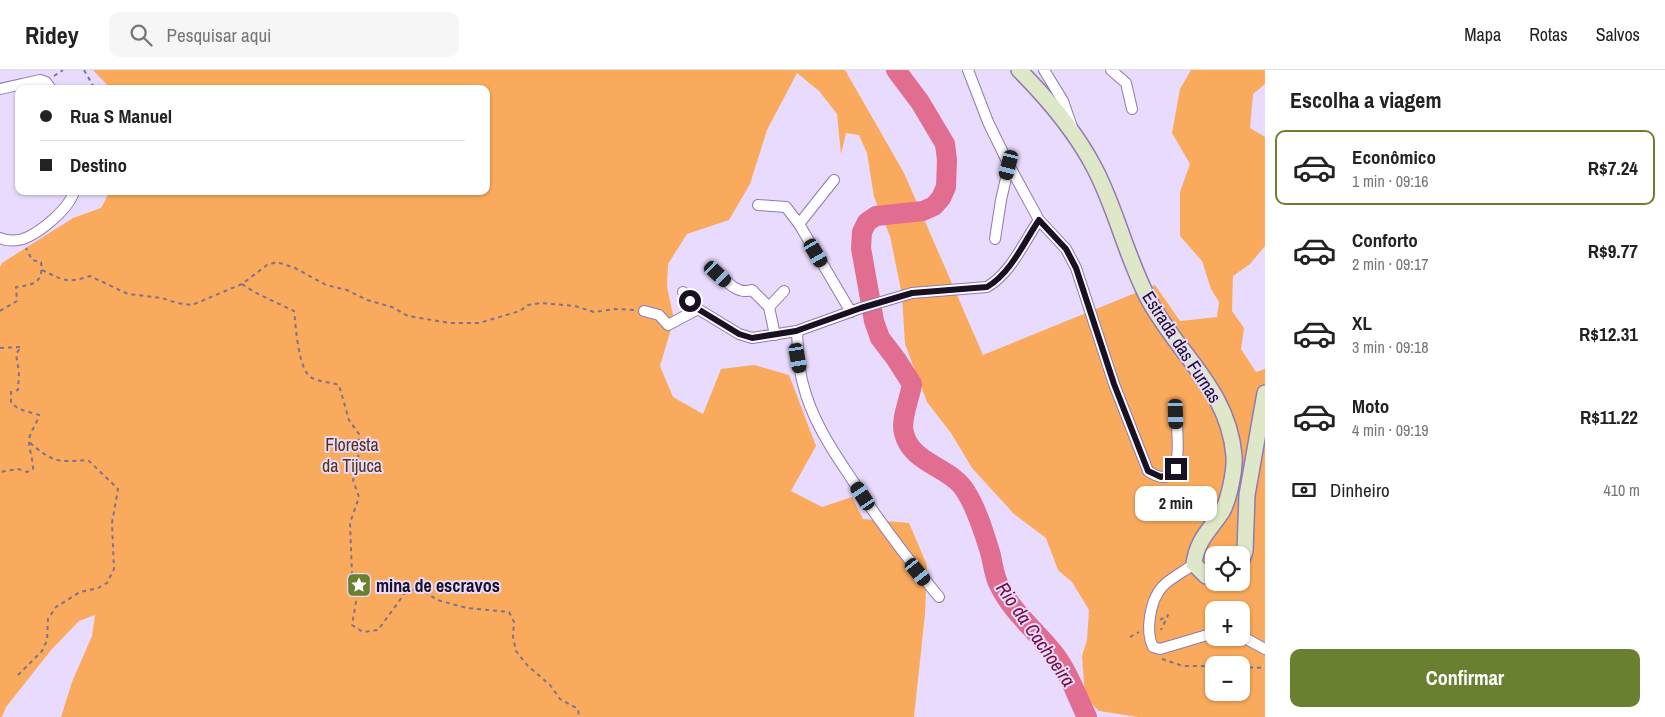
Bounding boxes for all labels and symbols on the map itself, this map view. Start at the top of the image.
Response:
car [998,149,1019,181]
car [802,236,829,270]
car [701,258,734,290]
street label: Estrada das Furnas [1136,286,1228,408]
route start [679,290,701,312]
car [788,342,807,374]
car [1167,399,1184,429]
park label: Floresta da Tijuca [322,432,382,478]
route end [1165,458,1187,480]
car [848,479,877,513]
callout: 2 min [1135,486,1217,522]
car [902,556,933,588]
place icon: mina de escravos [346,572,372,598]
place label: mina de escravos [376,573,500,598]
water label: Rio da Cachoeira [990,577,1082,692]

